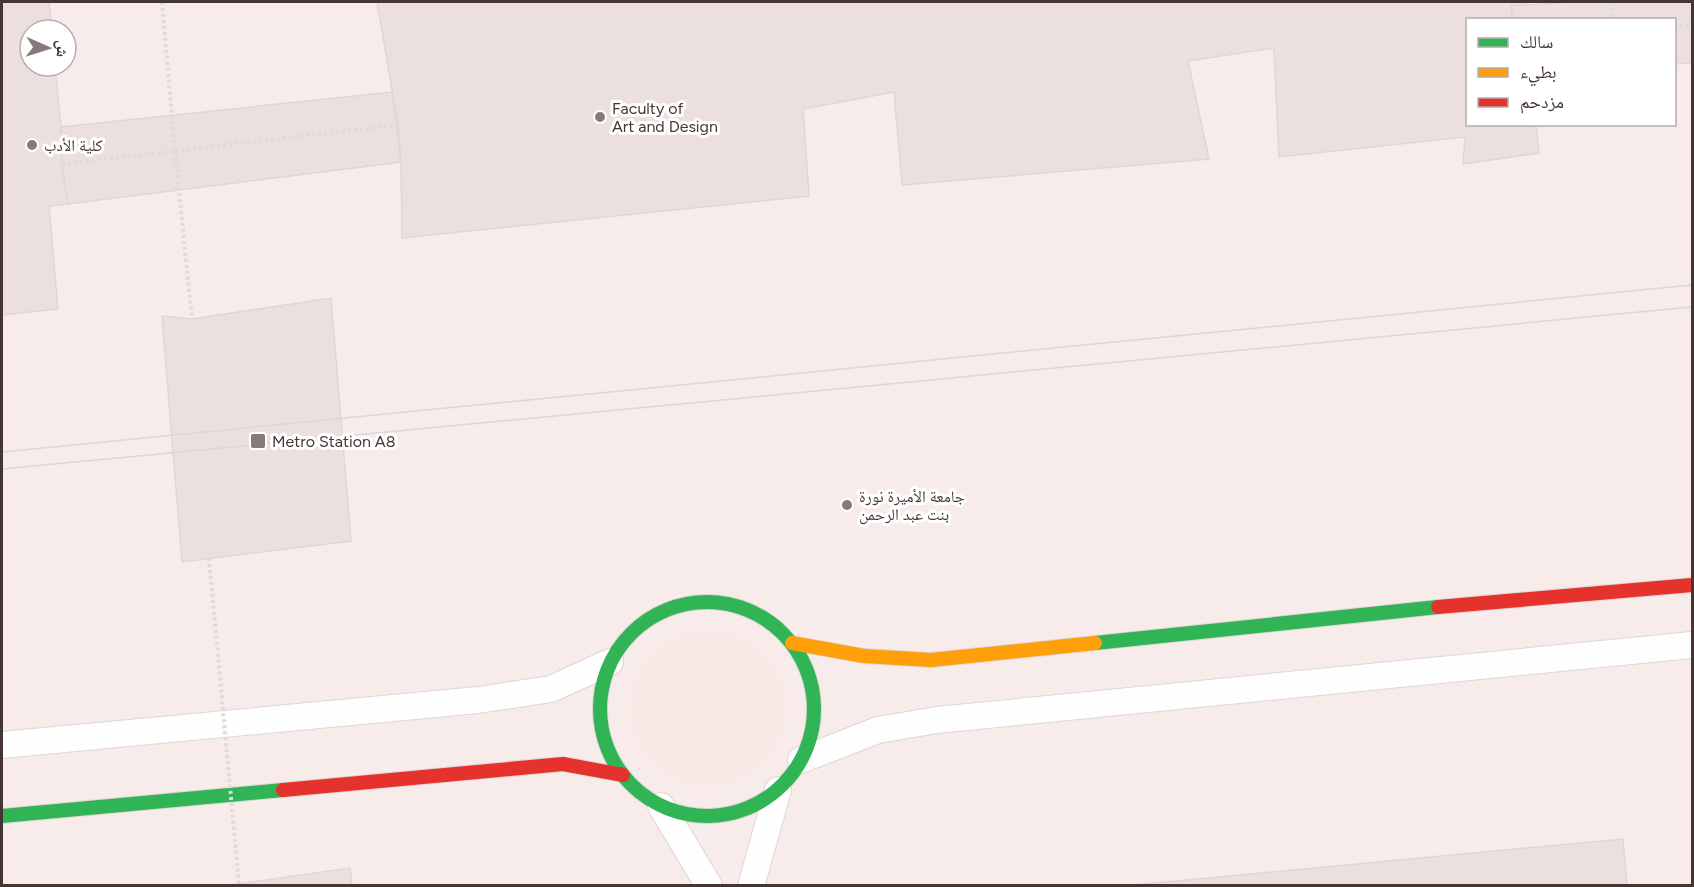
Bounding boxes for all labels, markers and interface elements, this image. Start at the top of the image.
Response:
north arrow [18,18,78,78]
legend [1466,18,1676,126]
text: سالك [1520,31,1553,53]
text: ش [53,40,72,58]
text: بطيء [1520,61,1557,87]
text: مزدحم [1520,91,1564,114]
place label: Faculty of Art and Design [612,99,718,136]
marker: Faculty of Art and Design [593,110,607,124]
place label: كلية الأدب [44,136,103,155]
marker: كلية الأدب [25,138,39,152]
marker: Metro Station A8 [249,432,267,450]
place label: Metro Station A8 [272,432,396,451]
place label: جامعة الأميرة نورة بنت عبد الرحمن [859,487,965,525]
marker: جامعة الأميرة نورة بنت عبد الرحمن [840,498,854,512]

